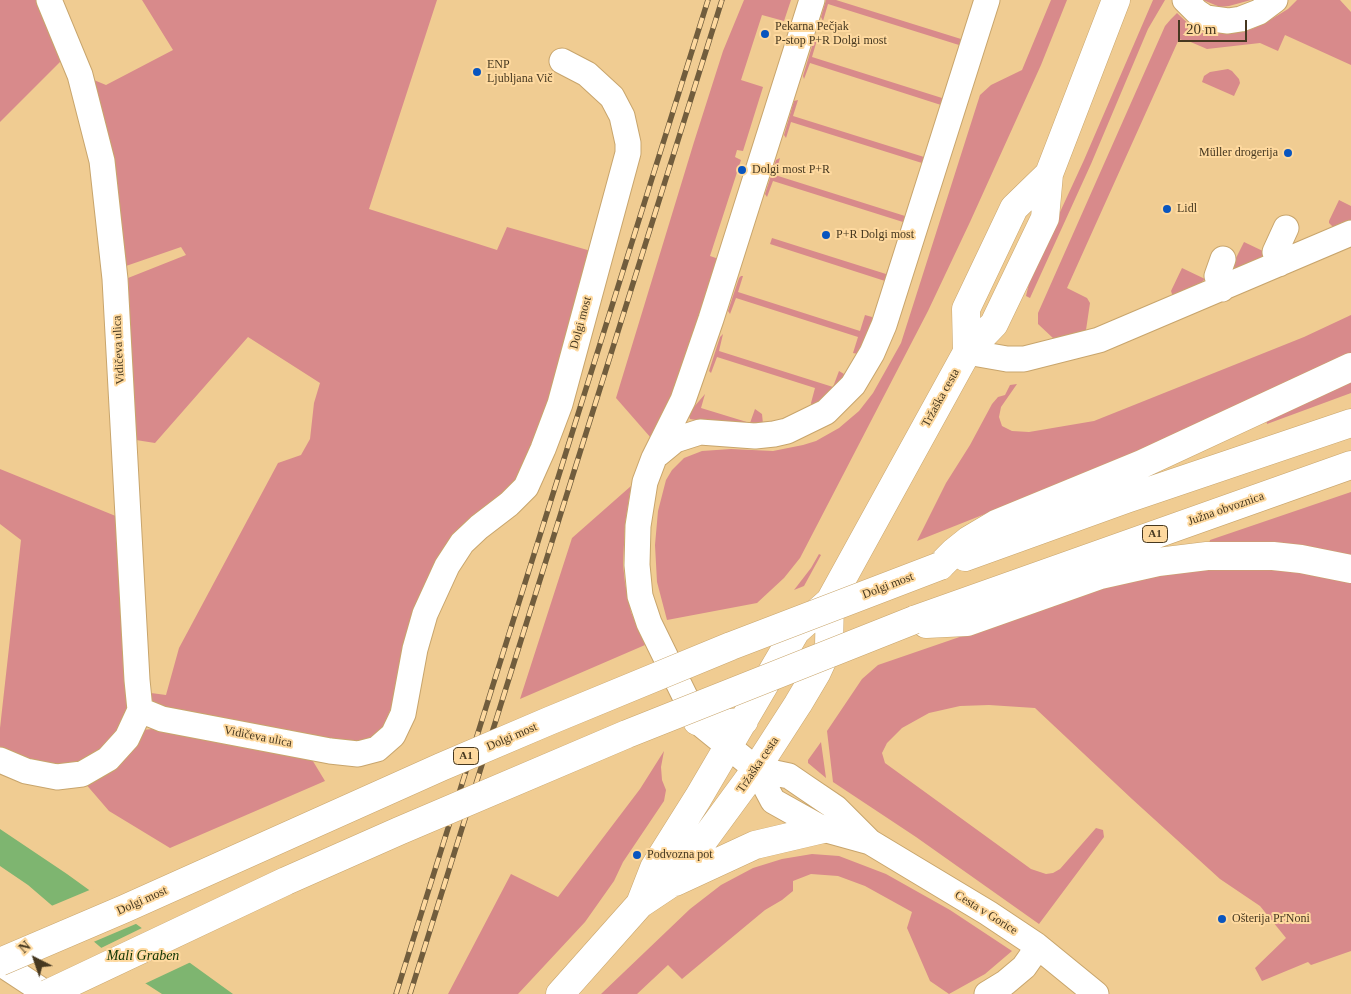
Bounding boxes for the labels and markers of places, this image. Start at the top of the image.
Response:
place label: Pekarna Pečjak P-stop P+R Dolgi most [775,20,887,48]
marker: Pekarna Pečjak P-stop P+R Dolgi most [759,28,771,40]
place label: ENP Ljubljana Vič [487,58,553,86]
marker: ENP Ljubljana Vič [471,66,483,78]
place label: Müller drogerija [1199,146,1278,160]
marker: Müller drogerija [1282,147,1294,159]
place label: Dolgi most P+R [752,163,830,177]
marker: Dolgi most P+R [736,164,748,176]
place label: Lidl [1177,202,1197,216]
marker: Lidl [1161,203,1173,215]
place label: P+R Dolgi most [836,228,914,242]
marker: P+R Dolgi most [820,229,832,241]
place label: Podvozna pot [647,848,713,862]
marker: Podvozna pot [631,849,643,861]
place label: Ošterija Pr'Noni [1232,912,1310,926]
marker: Ošterija Pr'Noni [1216,913,1228,925]

